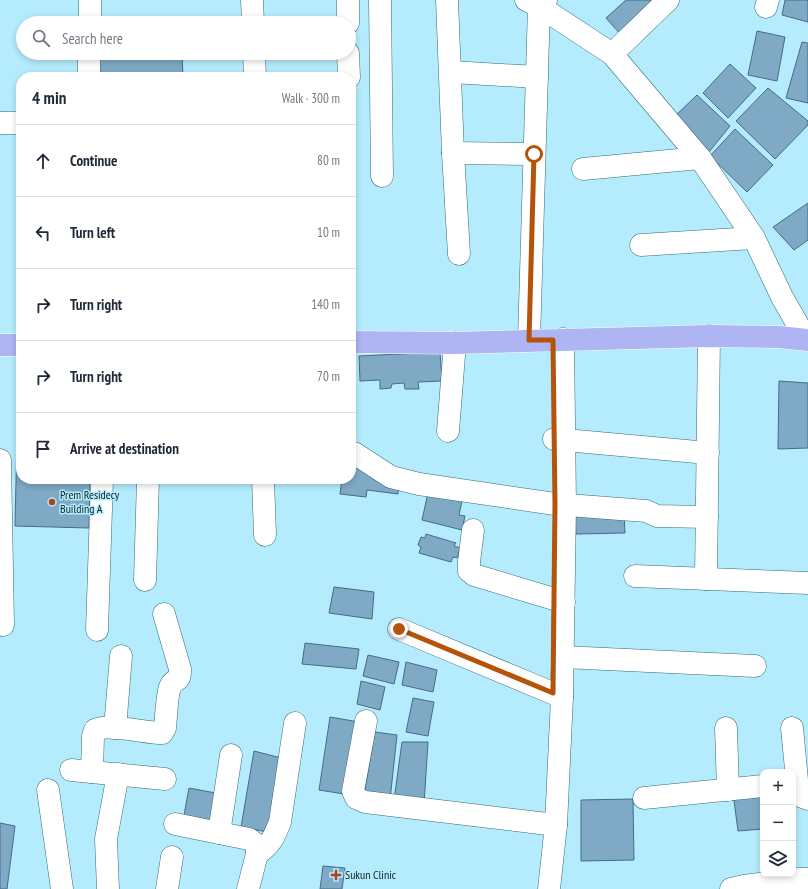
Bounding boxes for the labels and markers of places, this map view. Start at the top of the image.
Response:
place label: Prem Residecy Building A [60,487,120,516]
marker: Prem Residecy Building A [47,497,57,507]
place label: Sukun Clinic [345,867,397,882]
marker: Sukun Clinic [330,869,342,881]

